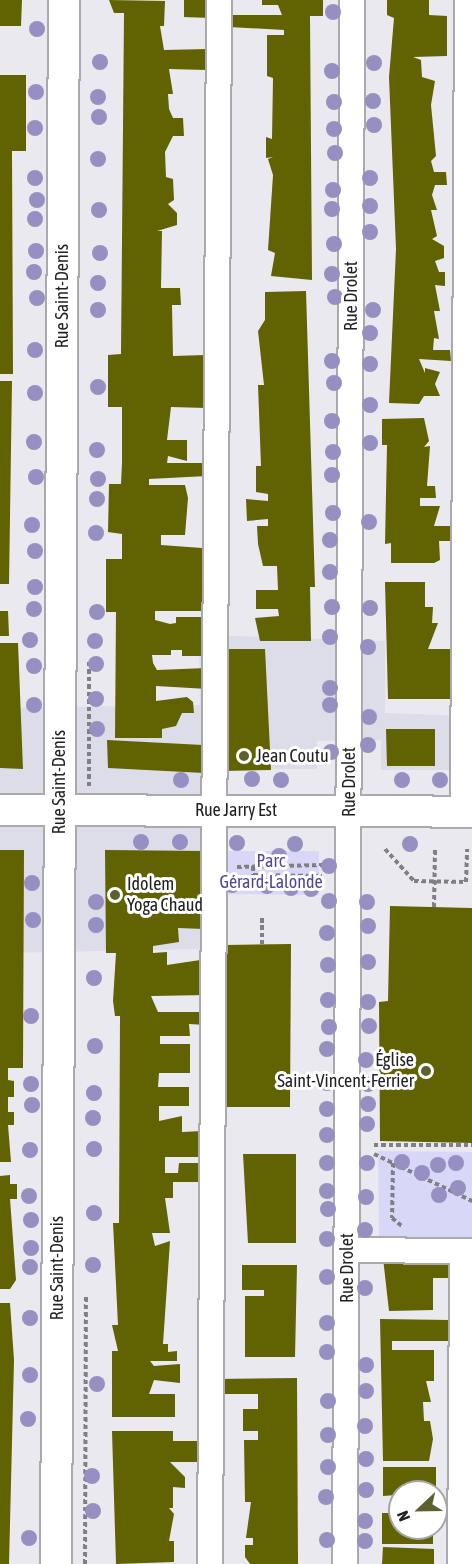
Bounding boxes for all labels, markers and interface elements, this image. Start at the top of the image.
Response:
street label: Rue Saint-Denis [51,244,73,348]
street label: Rue Drolet [340,261,362,331]
street label: Rue Saint-Denis [48,730,70,834]
place label: Jean Coutu [256,745,329,767]
street label: Rue Drolet [338,747,360,817]
marker: Jean Coutu [237,749,251,763]
street label: Rue Jarry Est [195,799,277,821]
park label: Parc Gérard-Lalonde [219,851,323,894]
place label: Idolem Yoga Chaud [127,874,203,916]
marker: Idolem Yoga Chaud [108,888,122,902]
place label: Église Saint-Vincent-Ferrier [277,1050,414,1092]
marker: Église Saint-Vincent-Ferrier [419,1064,433,1078]
street label: Rue Saint-Denis [46,1216,68,1320]
street label: Rue Drolet [336,1233,358,1303]
north arrow [388,1480,448,1540]
text: N [393,1508,413,1524]

